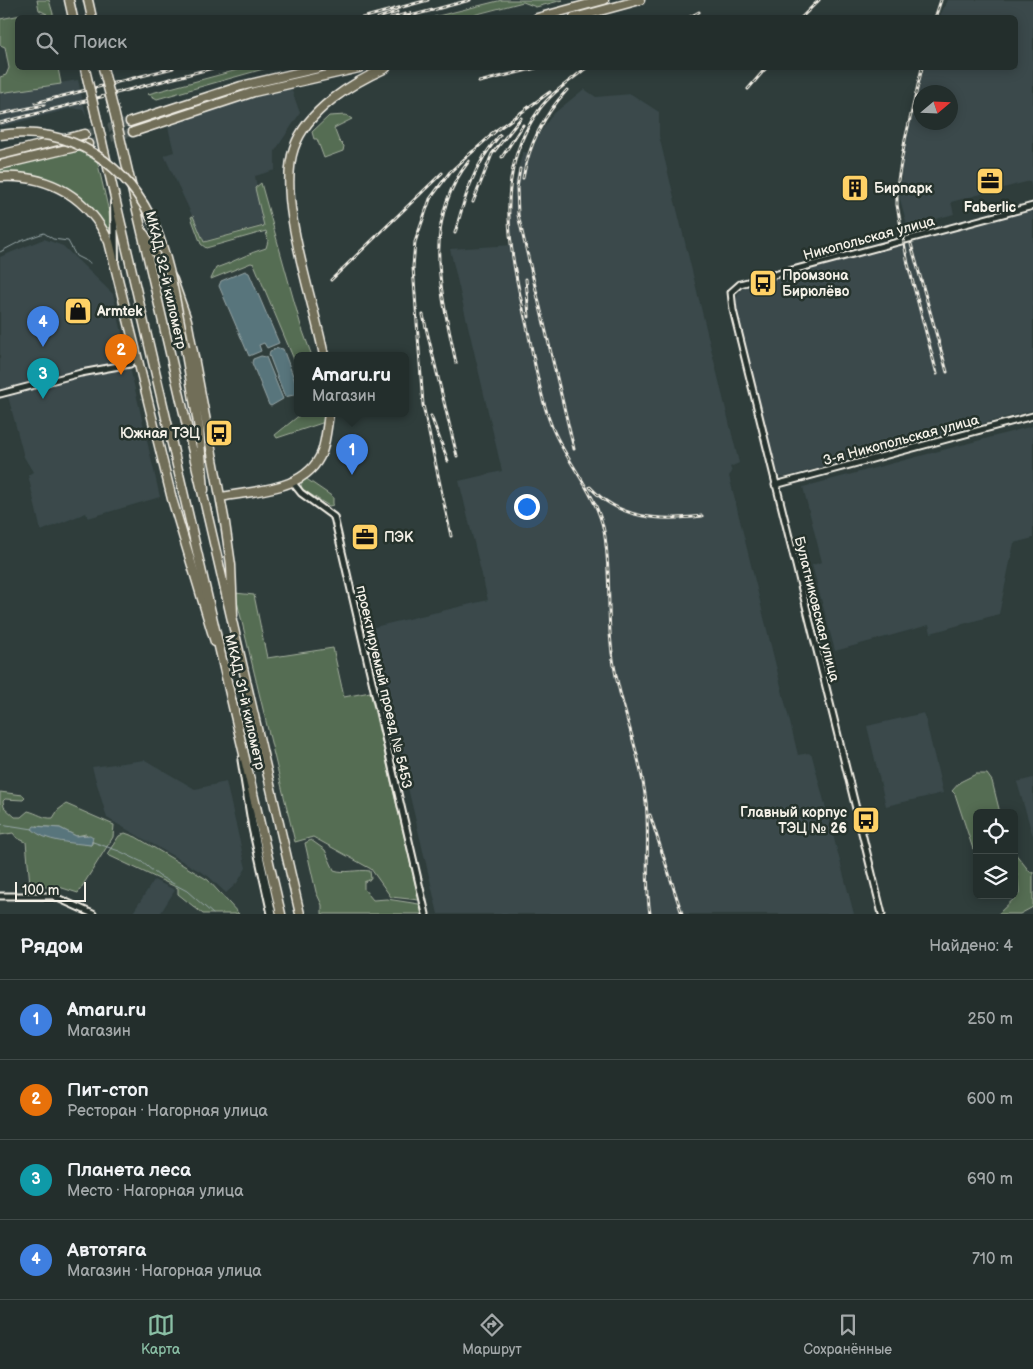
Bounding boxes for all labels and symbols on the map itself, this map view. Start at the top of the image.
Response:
north arrow [913,85,958,130]
office icon: Faberlic [975,166,1005,196]
building icon: Бирпарк [840,173,870,203]
place label: Бирпарк [874,180,933,197]
place label: Faberlic [964,199,1017,216]
street label: МКАД, 32-й километр [142,209,190,351]
street label: Никопольская улица [801,212,937,264]
place label: Промзона Бирюлёво [782,267,850,300]
bus stop icon: Промзона Бирюлёво [748,268,778,298]
shop icon: Armtek [63,296,93,326]
place label: Armtek [96,303,143,320]
pin: 4 [27,306,59,347]
pin: 2 [105,334,137,375]
pin: 3 [27,358,59,399]
street label: 3-я Никопольская улица [821,411,982,469]
bus stop icon: Южная ТЭЦ [204,418,234,448]
place label: Южная ТЭЦ [120,425,200,442]
pin: 1 [336,434,368,475]
your location [514,494,540,520]
office icon: ПЭК [350,522,380,552]
place label: ПЭК [384,529,414,546]
street label: Булатниковская улица [791,535,843,684]
street label: проектируемый проезд № 5453 [352,584,416,790]
street label: МКАД, 31-й километр [221,633,269,771]
place label: Главный корпус ТЭЦ № 26 [740,804,847,837]
bus stop icon: Главный корпус ТЭЦ № 26 [851,805,881,835]
scale bar [15,879,86,902]

